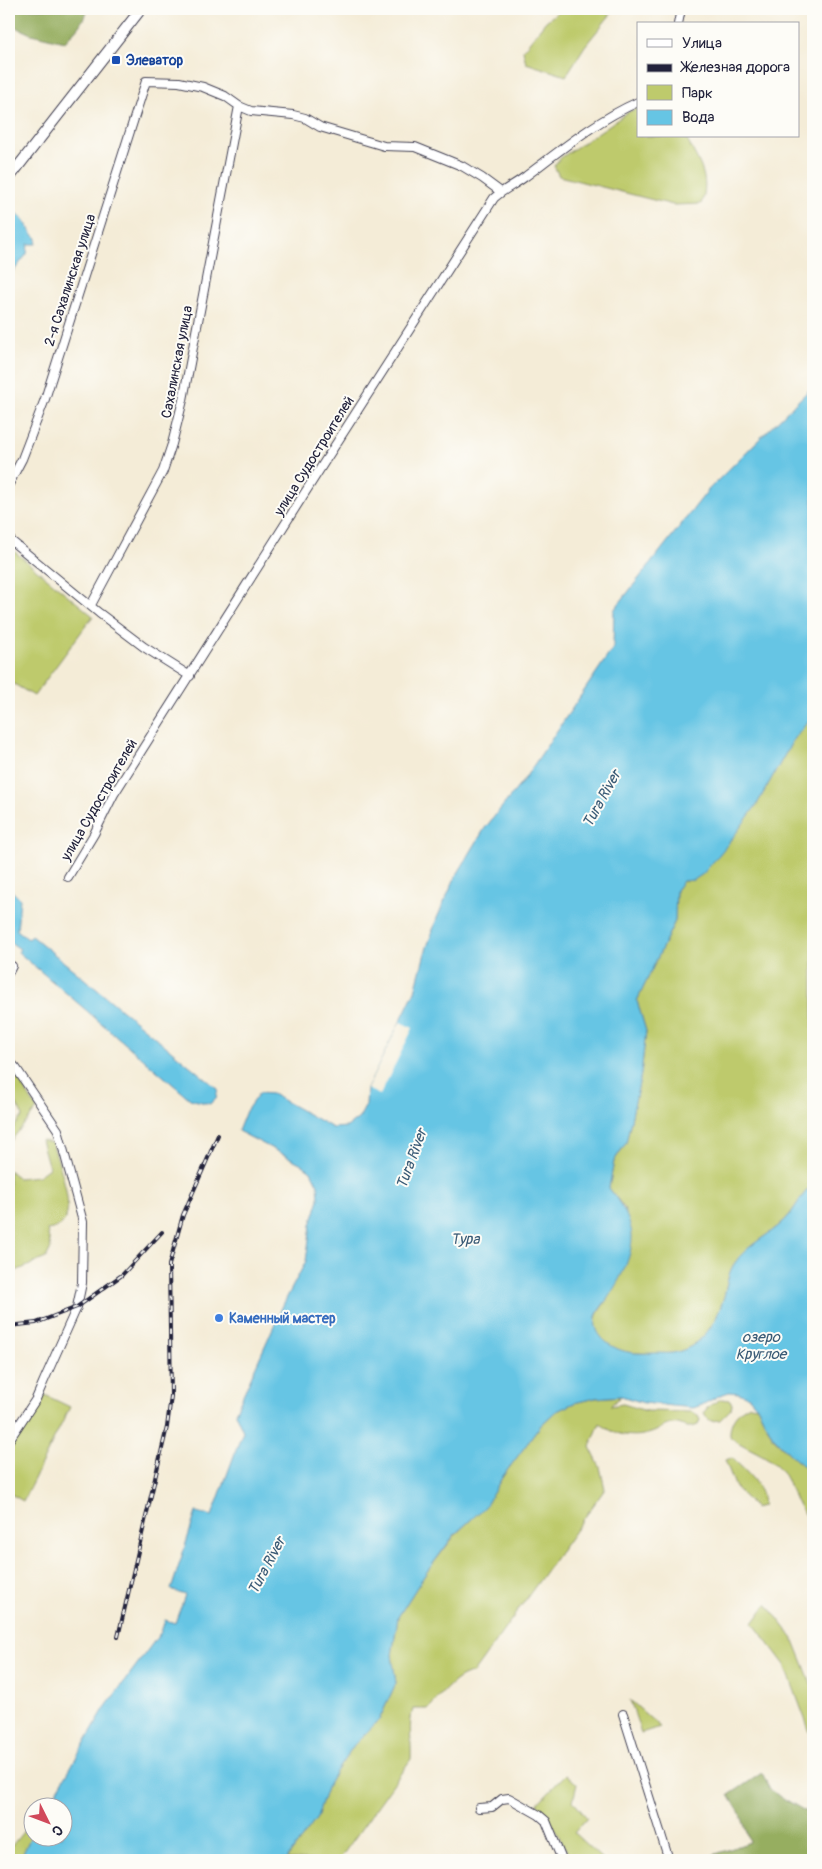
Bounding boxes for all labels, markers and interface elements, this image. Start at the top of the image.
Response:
legend [637,22,800,138]
text: Улица [682,34,722,53]
place label: Элеватор [126,52,184,69]
marker: Элеватор [110,54,122,66]
text: Железная дорога [680,58,790,77]
text: Парк [682,84,713,103]
text: Вода [682,108,715,127]
street label: 2-я Сахалинская улица [41,212,99,348]
street label: Сахалинская улица [158,304,196,420]
street label: улица Судостроителей [270,393,358,520]
street label: улица Судостроителей [57,736,141,865]
water label: Tura River [579,766,626,831]
water label: Tura River [392,1125,432,1192]
water label: Тура [451,1230,480,1249]
place label: Каменный мастер [229,1310,336,1327]
marker: Каменный мастер [213,1312,225,1324]
water label: озеро Круглое [736,1328,788,1364]
water label: Tura River [244,1533,291,1598]
north arrow [22,1796,72,1846]
text: С [48,1821,66,1840]

